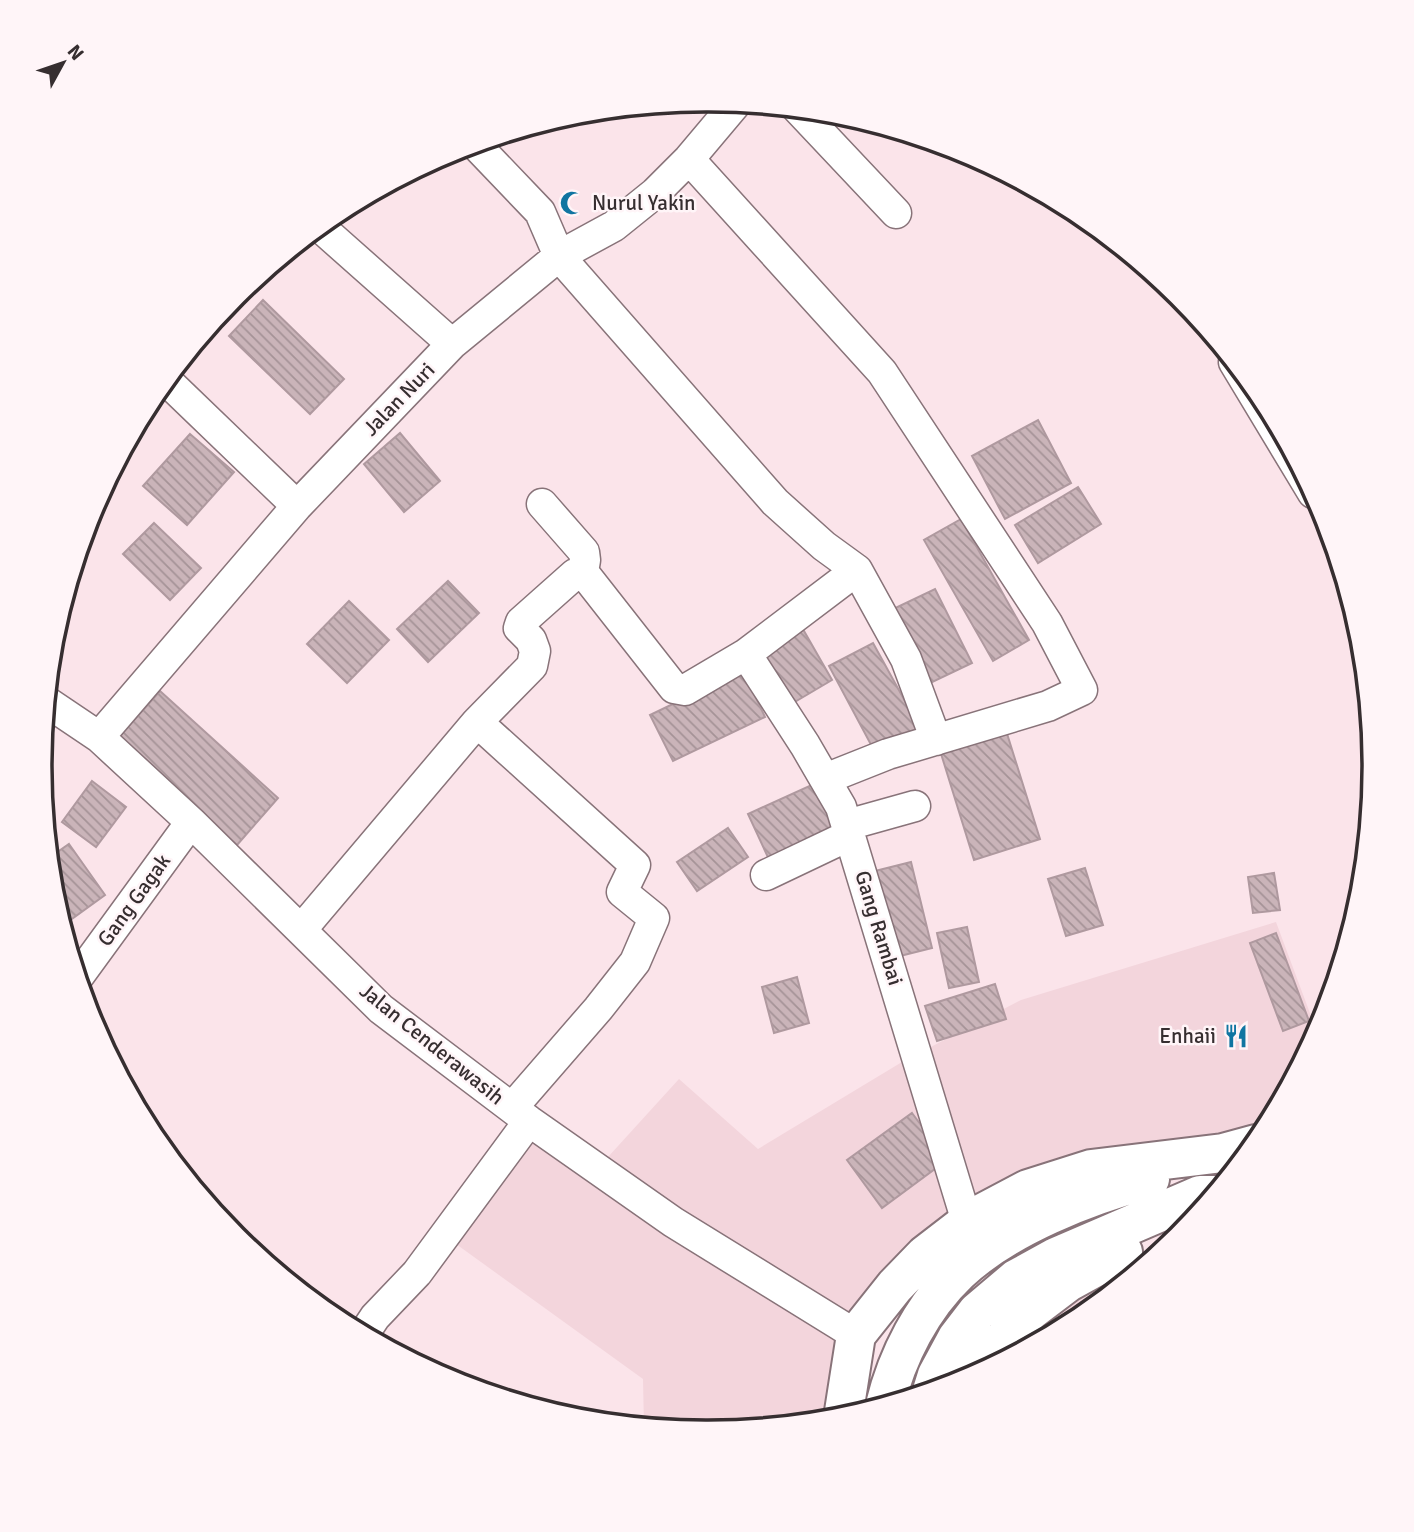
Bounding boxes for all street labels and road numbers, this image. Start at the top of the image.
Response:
street label: Jalan Nuri [358,357,440,441]
street label: Gang Gagak [92,848,176,951]
street label: Gang Rambai [849,867,909,989]
street label: Jalan Cenderawasih [354,978,510,1110]

